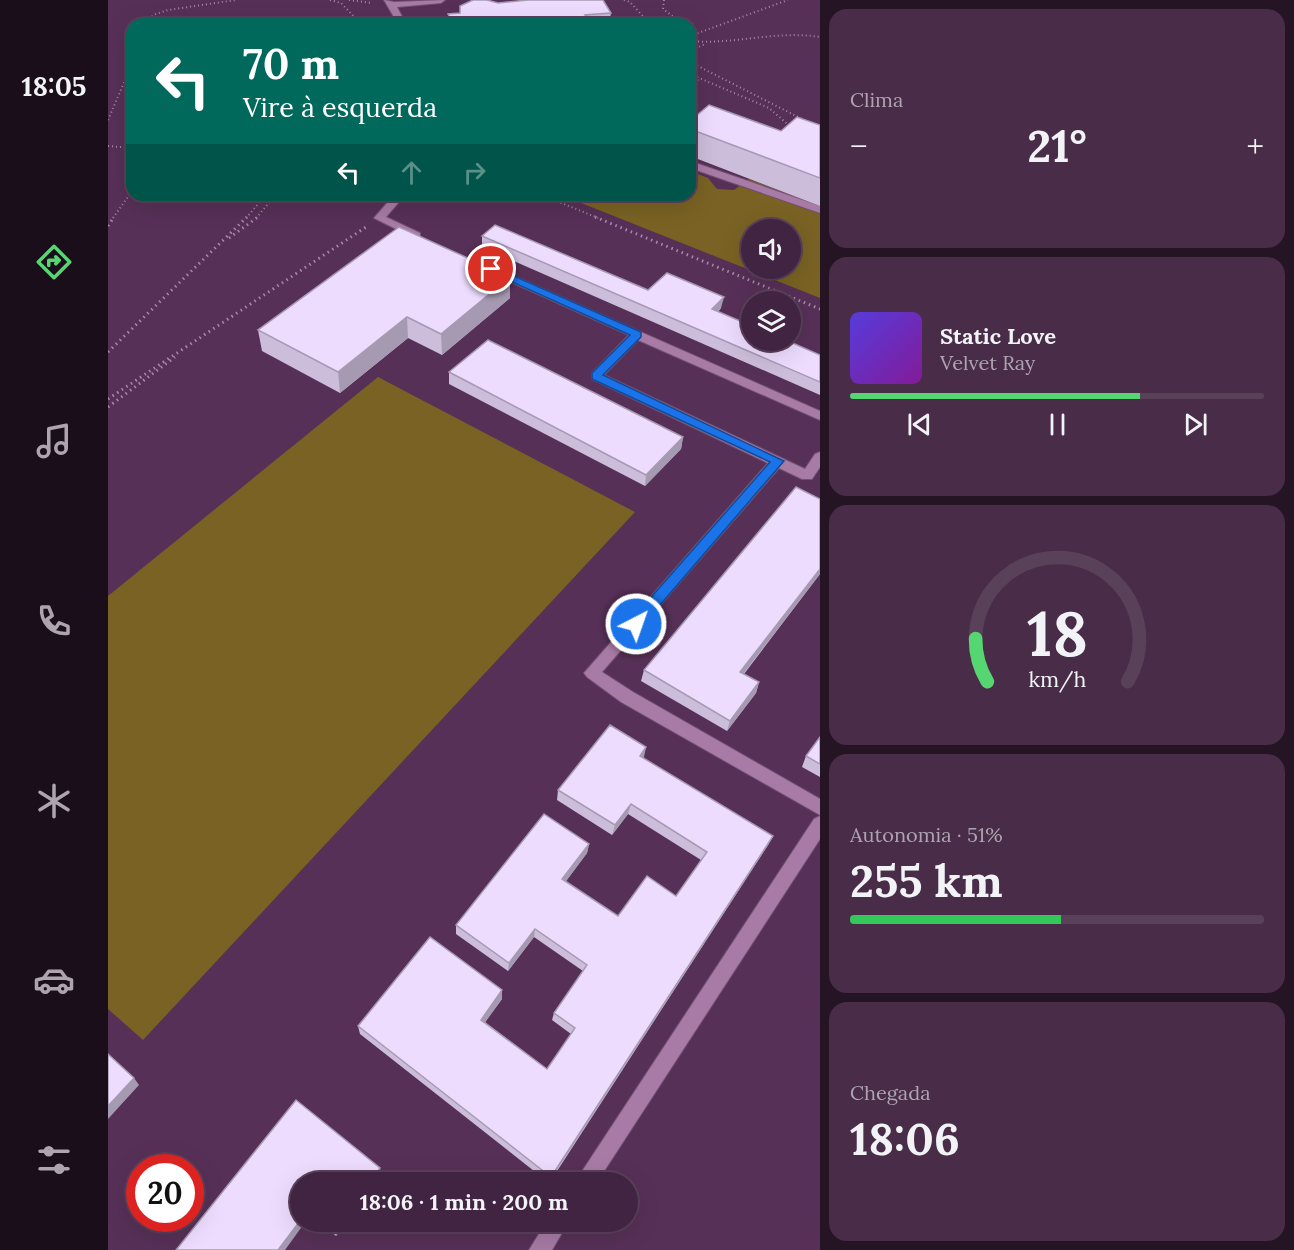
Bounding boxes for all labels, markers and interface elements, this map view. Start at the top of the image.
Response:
text: 70 m [243,37,339,91]
icon: left [144,42,222,120]
text: 18:05 [22,69,86,103]
text: Clima [850,87,903,112]
text: Vire à esquerda [243,90,437,124]
text: 21° [1027,117,1087,174]
text: − [850,125,868,167]
text: + [1246,125,1264,167]
icon: left [332,156,365,189]
icon: ahead [395,156,428,189]
icon: right [458,156,491,189]
map controls [741,219,801,351]
button: sound [741,219,801,279]
icon: directions [33,241,75,283]
pin [465,243,516,294]
icon: arrive [474,252,507,285]
button: layers [741,291,801,351]
text: Static Love [940,322,1056,350]
text: Velvet Ray [940,350,1035,375]
icon: previous [903,408,936,441]
icon: pause [1041,408,1074,441]
icon: next [1179,408,1212,441]
icon: music [33,420,75,462]
position arrow [604,592,668,656]
text: 18 [1026,593,1088,673]
icon: phone [33,600,75,642]
text: km/h [1028,665,1086,693]
icon: climate [33,780,75,822]
text: Autonomia · 51% [850,822,1003,847]
text: 255 km [850,852,1003,909]
icon: car [33,959,75,1001]
text: Chegada [850,1080,930,1105]
text: 18:06 [850,1110,960,1167]
icon: filters [33,1139,75,1181]
speed limit sign: 20 [126,1154,204,1232]
text: 18:06 · 1 min · 200 m [360,1188,568,1216]

